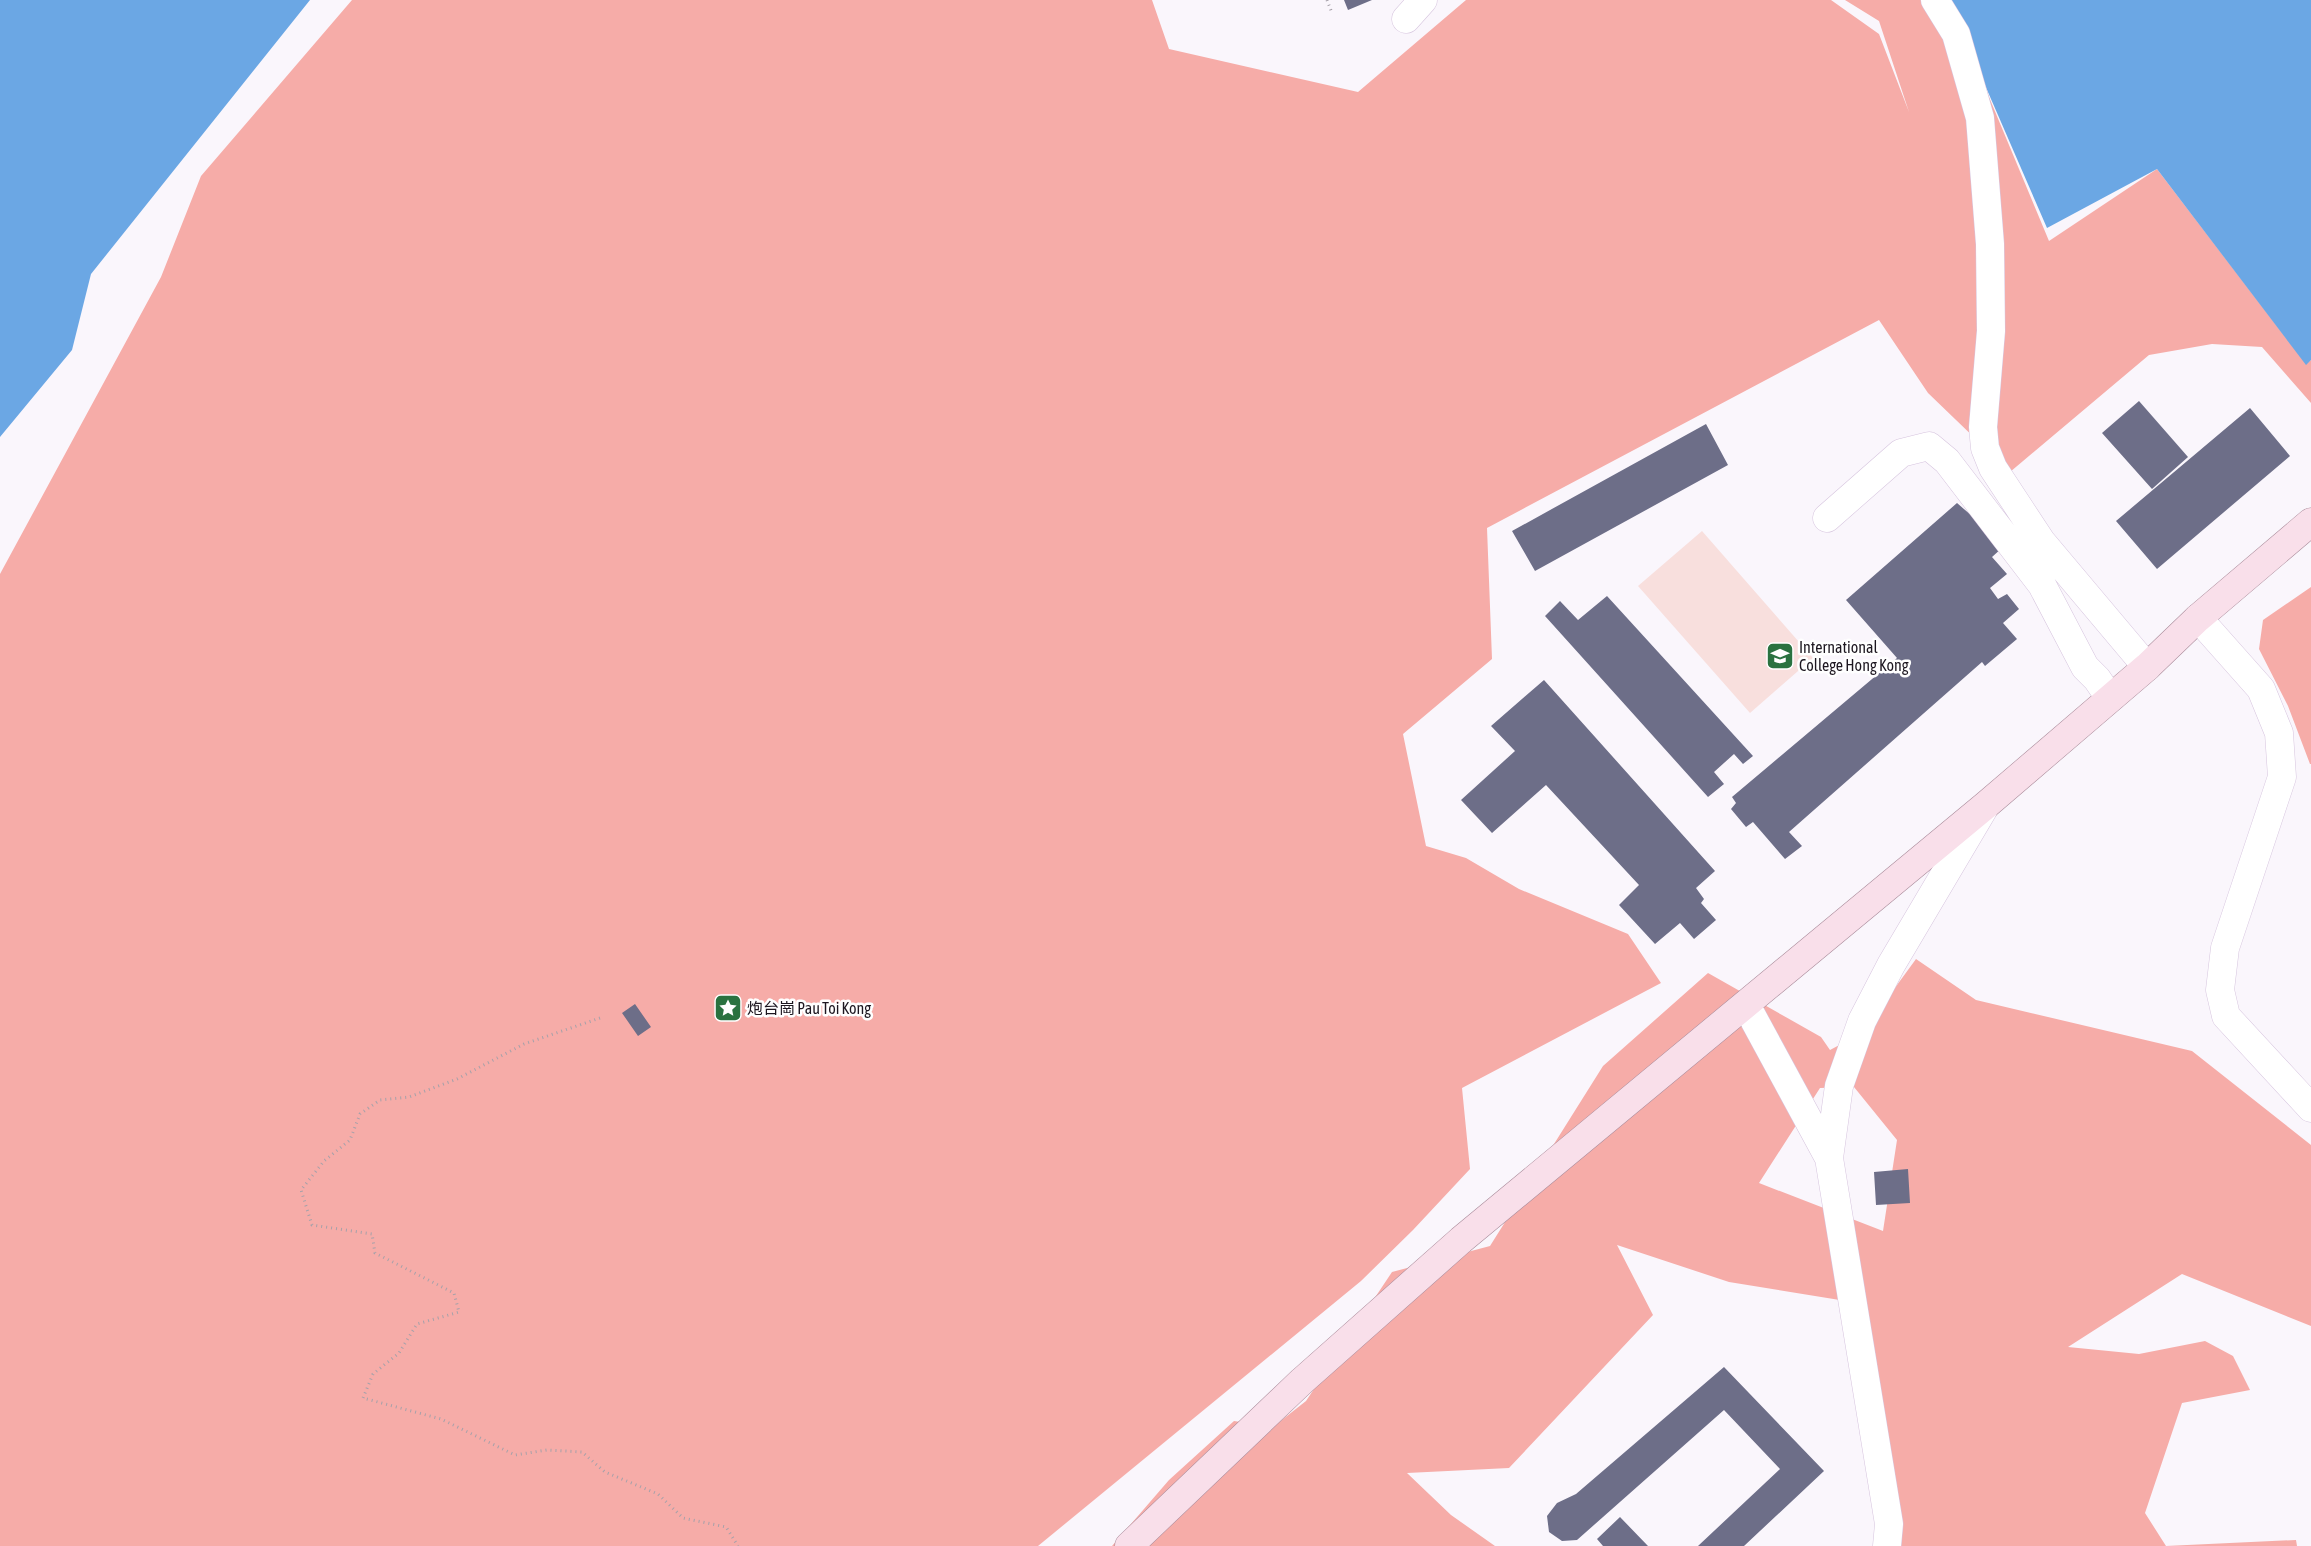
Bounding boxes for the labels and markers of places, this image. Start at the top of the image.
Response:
place label: International College Hong Kong [1799,638,1909,675]
school or university icon: International College Hong Kong [1765,641,1795,671]
place icon: 炮台崗 Pau Toi Kong [713,993,743,1023]
place label: 炮台崗 Pau Toi Kong [747,999,871,1018]

